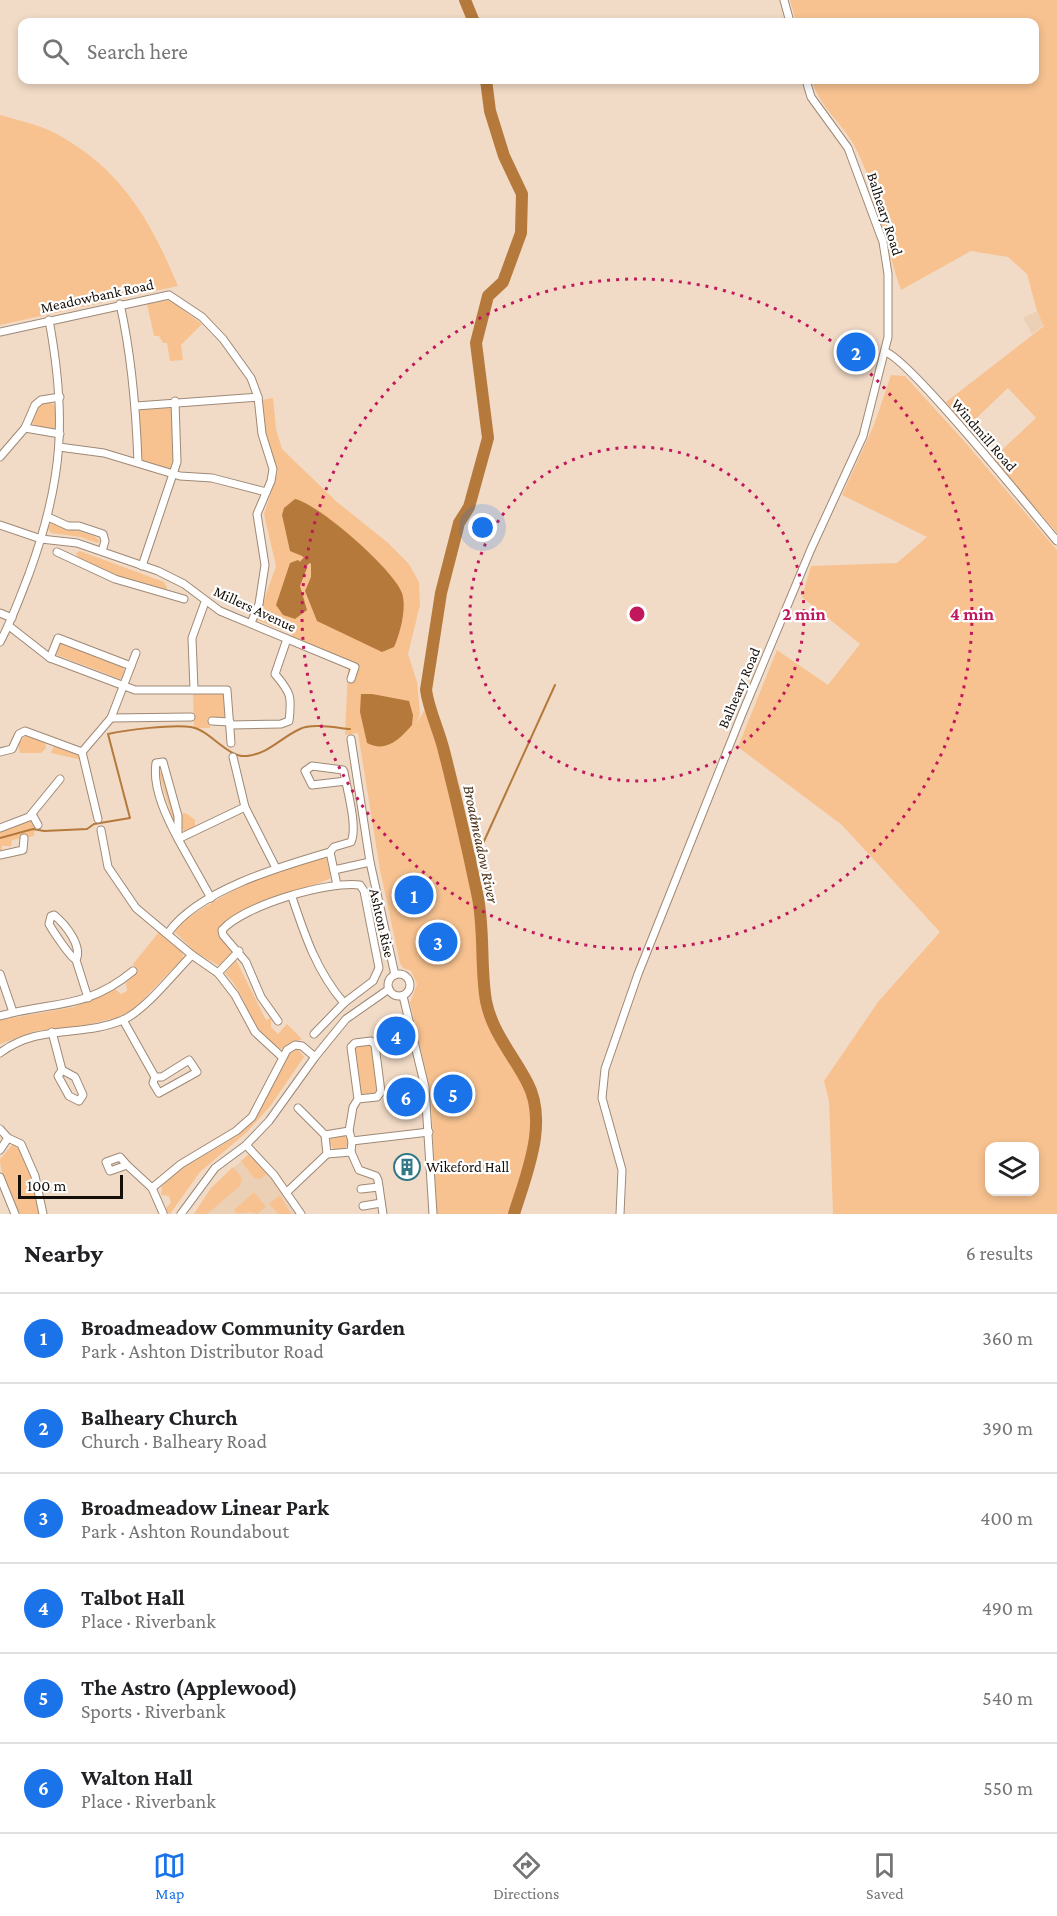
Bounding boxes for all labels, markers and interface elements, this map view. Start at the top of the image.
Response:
search box [18,18,1039,84]
icon: search [39,35,72,68]
text: Search here [87,39,188,64]
street label: Balheary Road [863,171,906,258]
street label: Meadowbank Road [39,276,155,316]
pin: 2 [836,330,876,374]
street label: Windmill Road [948,396,1020,474]
your location [468,513,497,542]
street label: Millers Avenue [211,583,299,635]
centre of rings [627,604,647,624]
text: 2 min [782,604,826,624]
text: 4 min [950,604,995,624]
street label: Balheary Road [715,645,764,731]
water label: Broadmeadow River [460,783,502,905]
pin: 1 [394,872,434,918]
street label: Ashton Rise [366,887,398,959]
pin: 3 [418,920,458,964]
pin: 4 [376,1014,416,1058]
pin: 5 [434,1072,472,1116]
pin: 6 [386,1074,426,1120]
map controls [985,1142,1039,1196]
button: layers [985,1142,1039,1196]
building icon: Wikeford Hall [392,1152,422,1182]
place label: Wikeford Hall [426,1159,509,1175]
scale bar [18,1172,123,1200]
text: 100 m [27,1177,66,1194]
text: Nearby [24,1239,103,1268]
text: 6 results [966,1242,1033,1264]
text: Broadmeadow Community Garden [81,1315,405,1340]
text: 1 [40,1327,47,1349]
text: 360 m [982,1327,1033,1349]
text: Park · Ashton Distributor Road [81,1340,324,1362]
text: Balheary Church [81,1405,238,1430]
text: 2 [38,1417,49,1439]
text: 390 m [982,1417,1033,1439]
text: Church · Balheary Road [81,1430,267,1452]
text: Broadmeadow Linear Park [81,1495,329,1520]
text: 3 [39,1507,48,1529]
text: 400 m [980,1507,1033,1529]
text: Park · Ashton Roundabout [81,1520,289,1542]
text: Talbot Hall [81,1585,185,1610]
text: 4 [38,1597,49,1619]
text: 490 m [982,1597,1033,1619]
text: Place · Riverbank [81,1610,216,1632]
text: The Astro (Applewood) [81,1675,298,1700]
text: 5 [39,1687,48,1709]
text: 540 m [982,1687,1033,1709]
text: Sports · Riverbank [81,1700,225,1722]
text: Walton Hall [81,1765,193,1790]
text: 6 [38,1777,49,1799]
text: 550 m [983,1777,1033,1799]
text: Place · Riverbank [81,1790,216,1812]
tab: Map [153,1849,186,1902]
tab: Directions [493,1849,559,1902]
tab: Saved [866,1849,904,1902]

